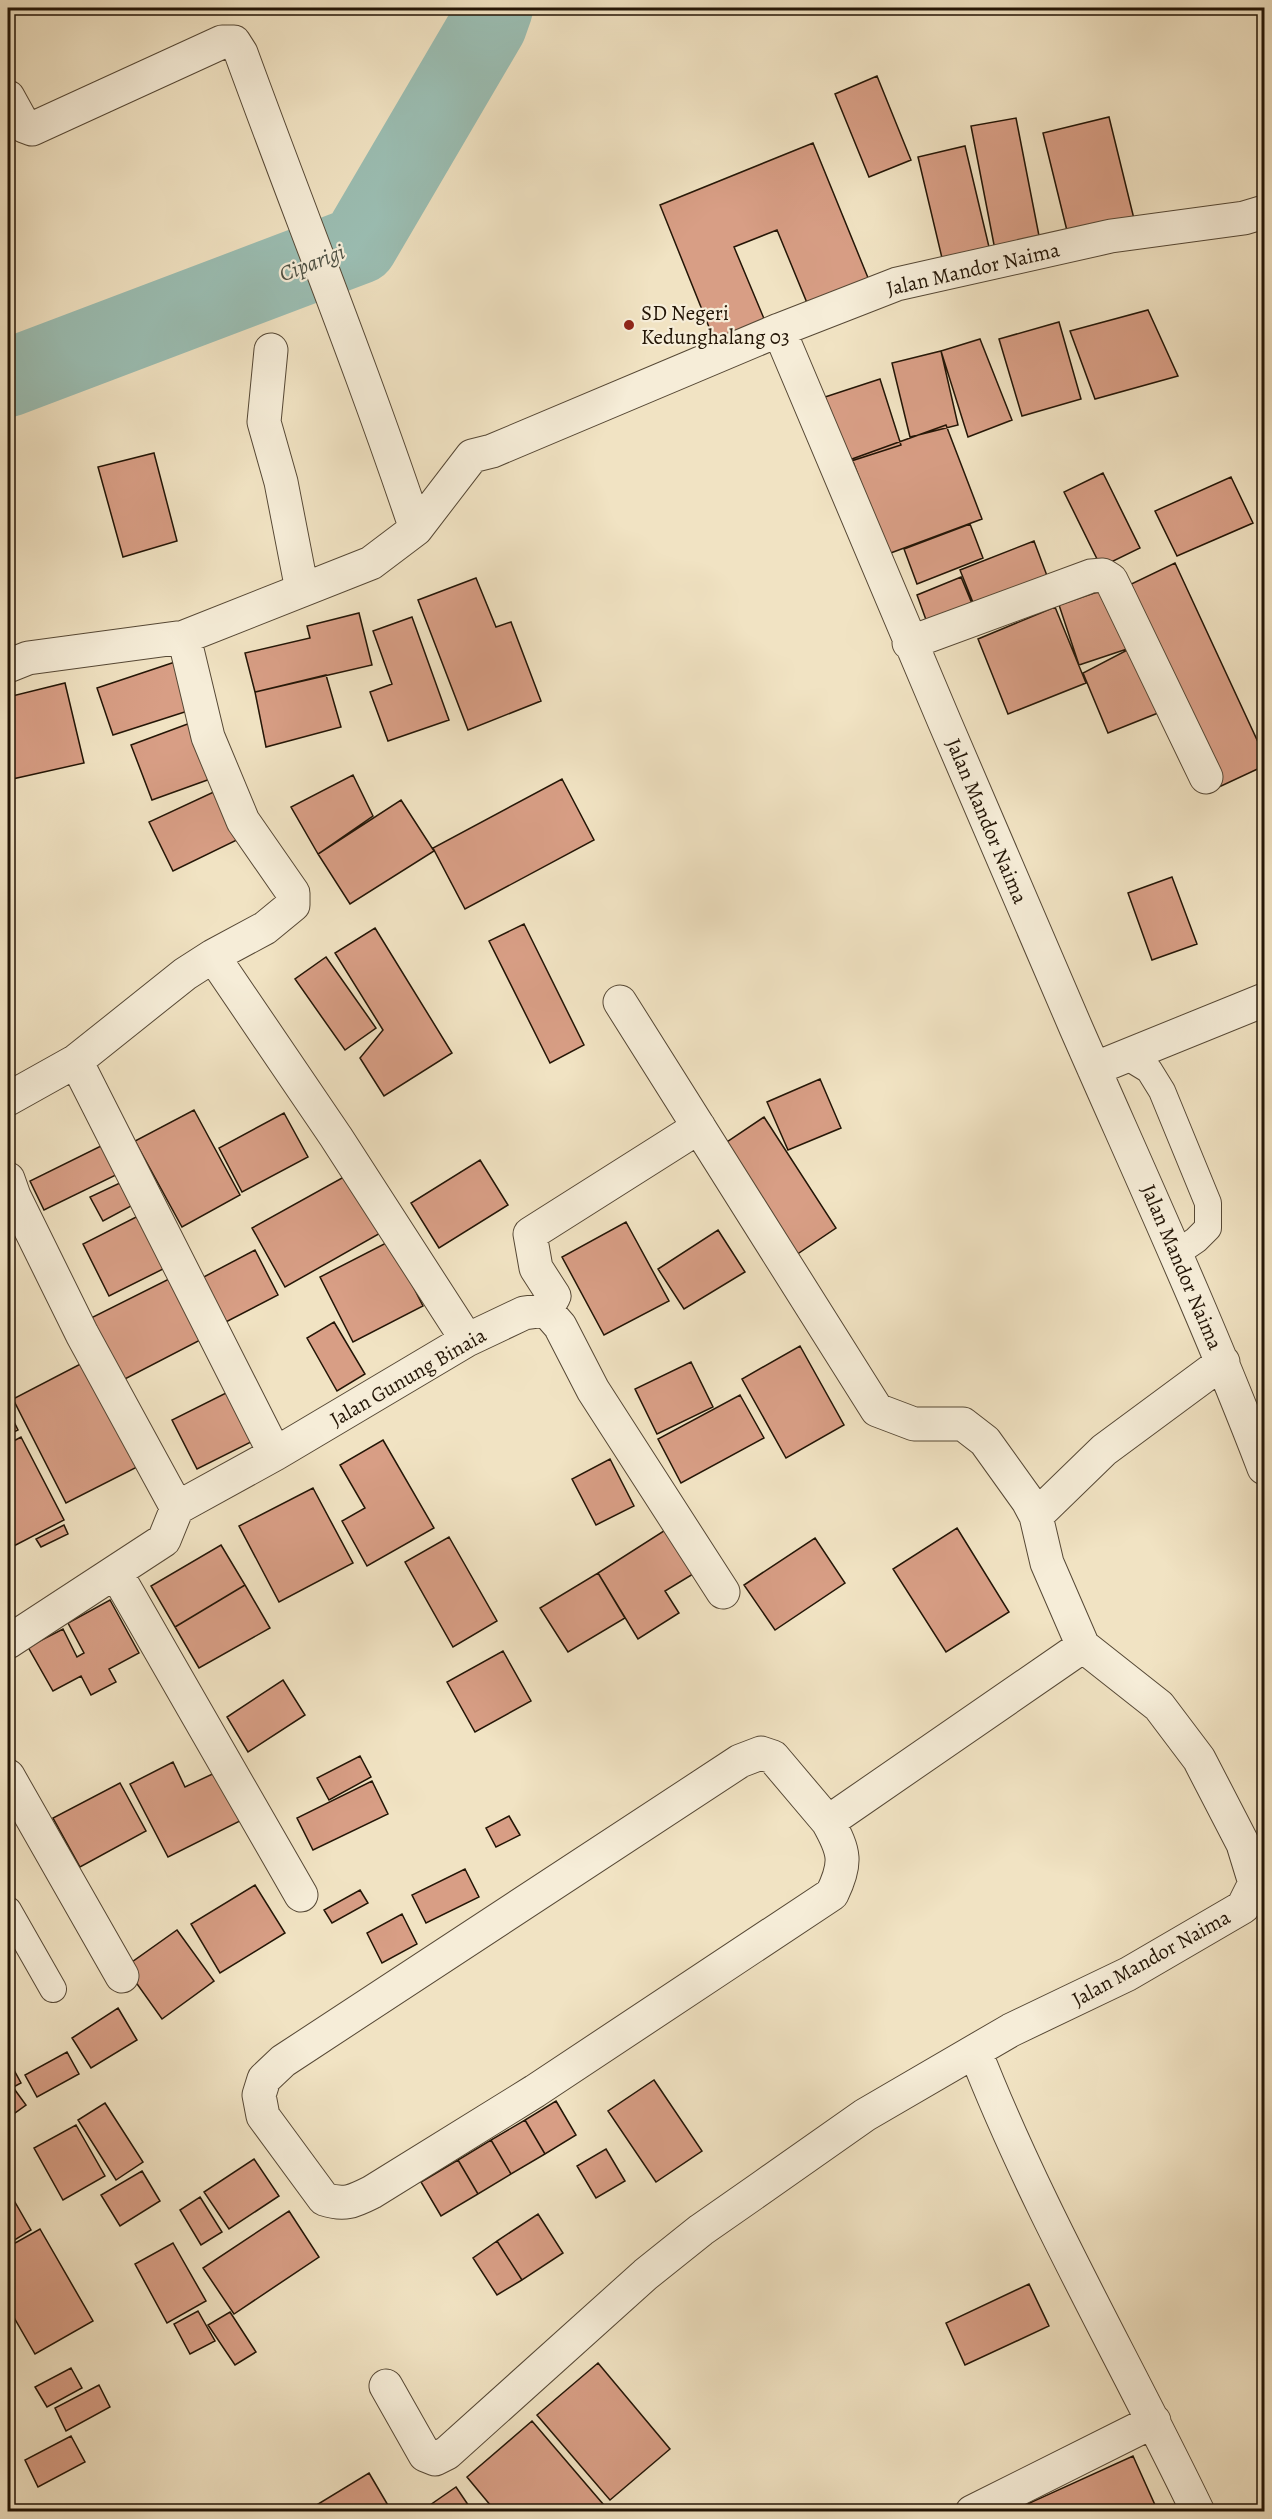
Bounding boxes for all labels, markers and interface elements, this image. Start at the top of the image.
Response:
street label: Jalan Mandor Naima [884,235,1063,303]
water label: Ciparigi [275,237,349,289]
place label: SD Negeri Kedunghalang 03 [641,299,790,351]
marker: SD Negeri Kedunghalang 03 [622,318,636,332]
street label: Jalan Mandor Naima [940,734,1035,908]
street label: Jalan Mandor Naima [1135,1180,1230,1354]
street label: Jalan Gunung Binaia [325,1321,491,1433]
street label: Jalan Mandor Naima [1067,1903,1235,2013]

